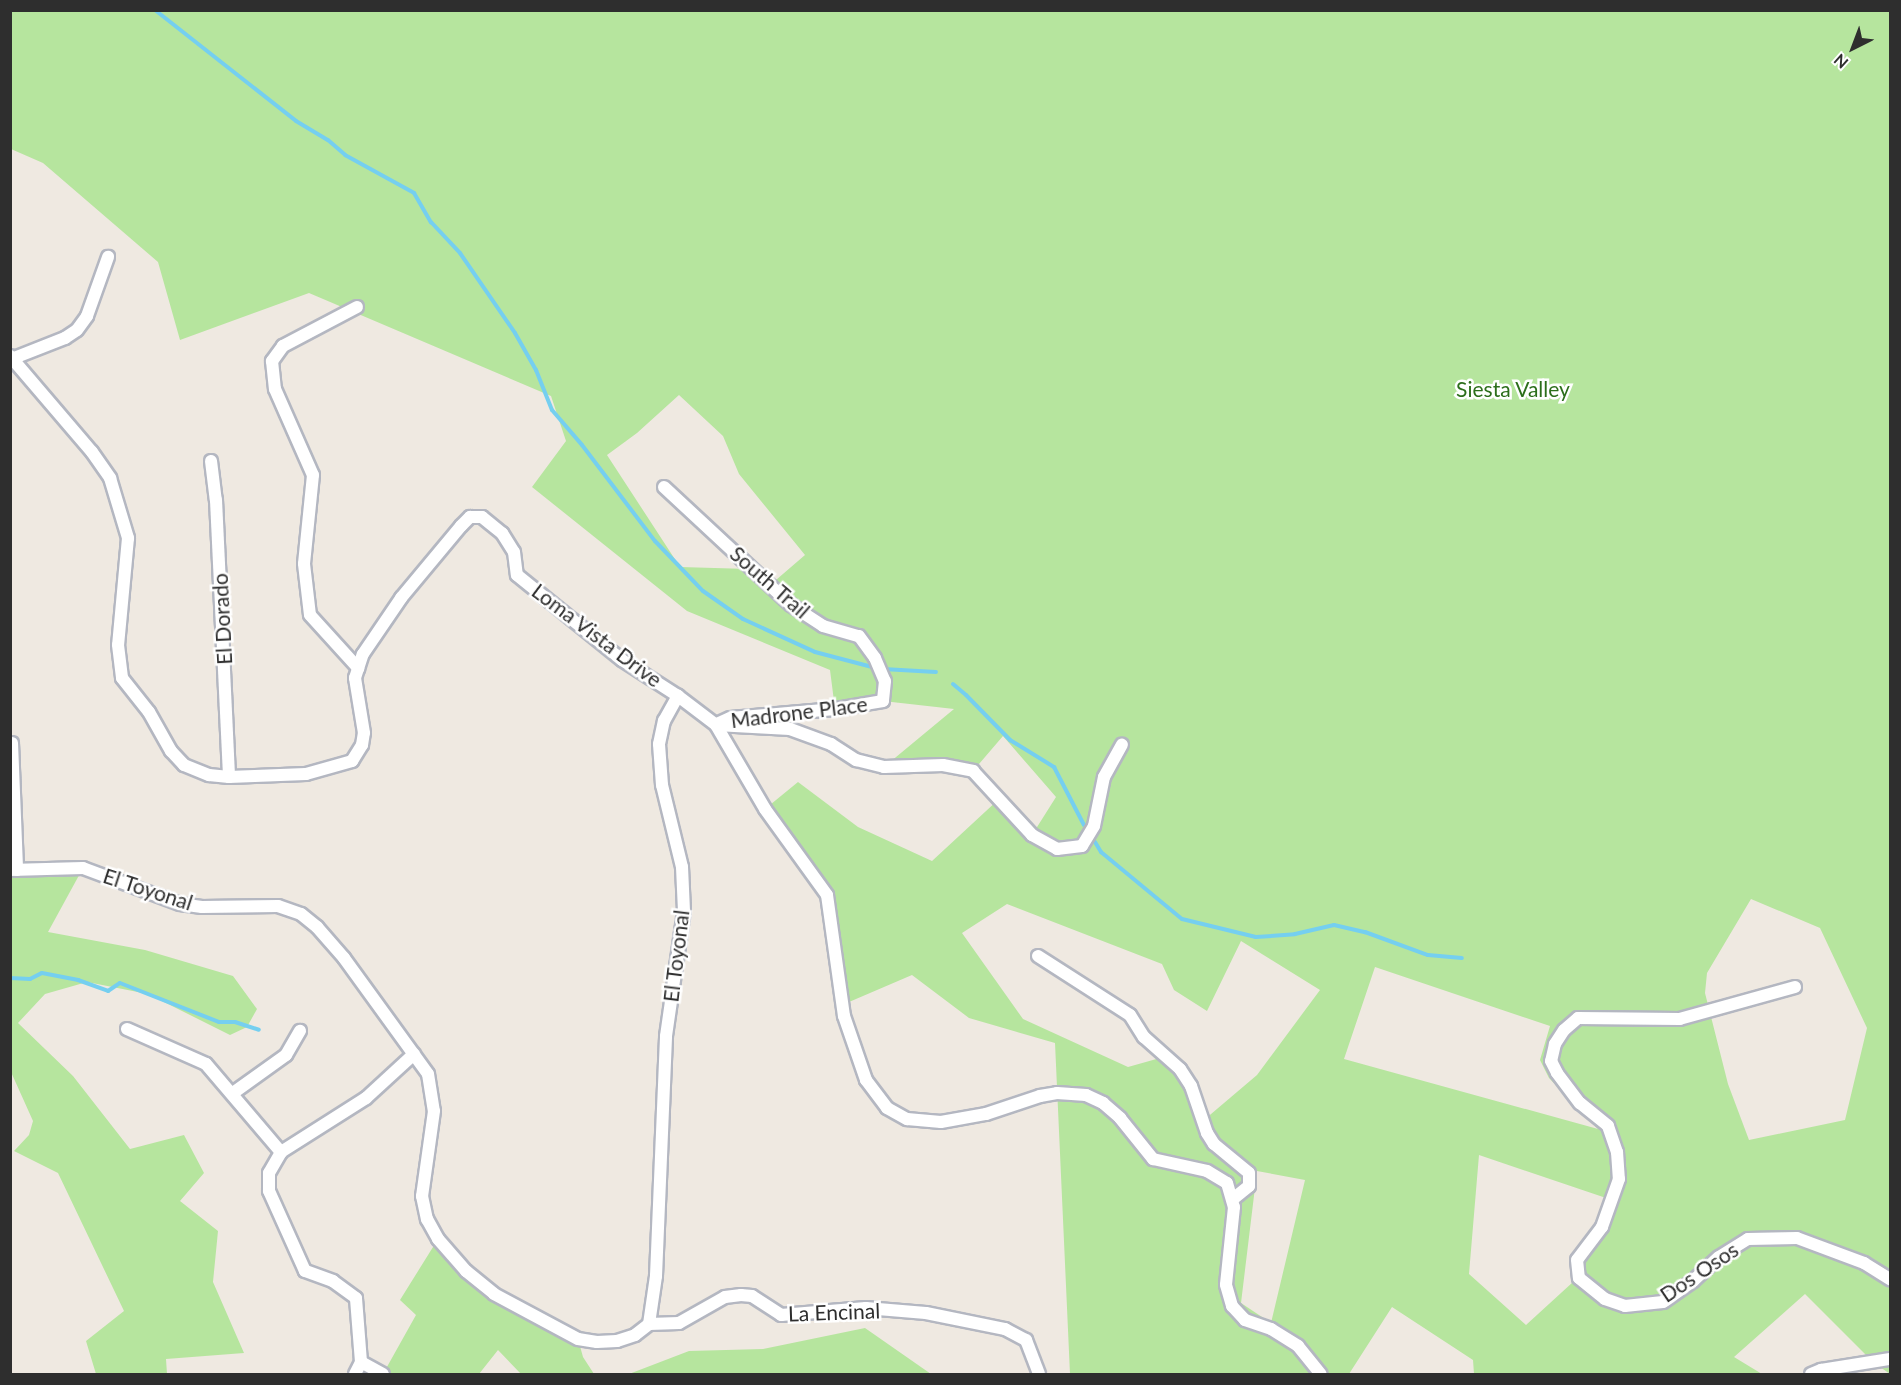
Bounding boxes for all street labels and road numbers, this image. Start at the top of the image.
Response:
street label: South Trail [725,540,815,624]
street label: El Dorado [207,573,237,665]
street label: Loma Vista Drive [527,578,667,692]
street label: Madrone Place [729,691,869,733]
street label: El Toyonal [100,863,196,915]
street label: El Toyonal [658,908,694,1004]
street label: Dos Osos [1655,1237,1743,1307]
street label: La Encinal [787,1298,881,1326]

